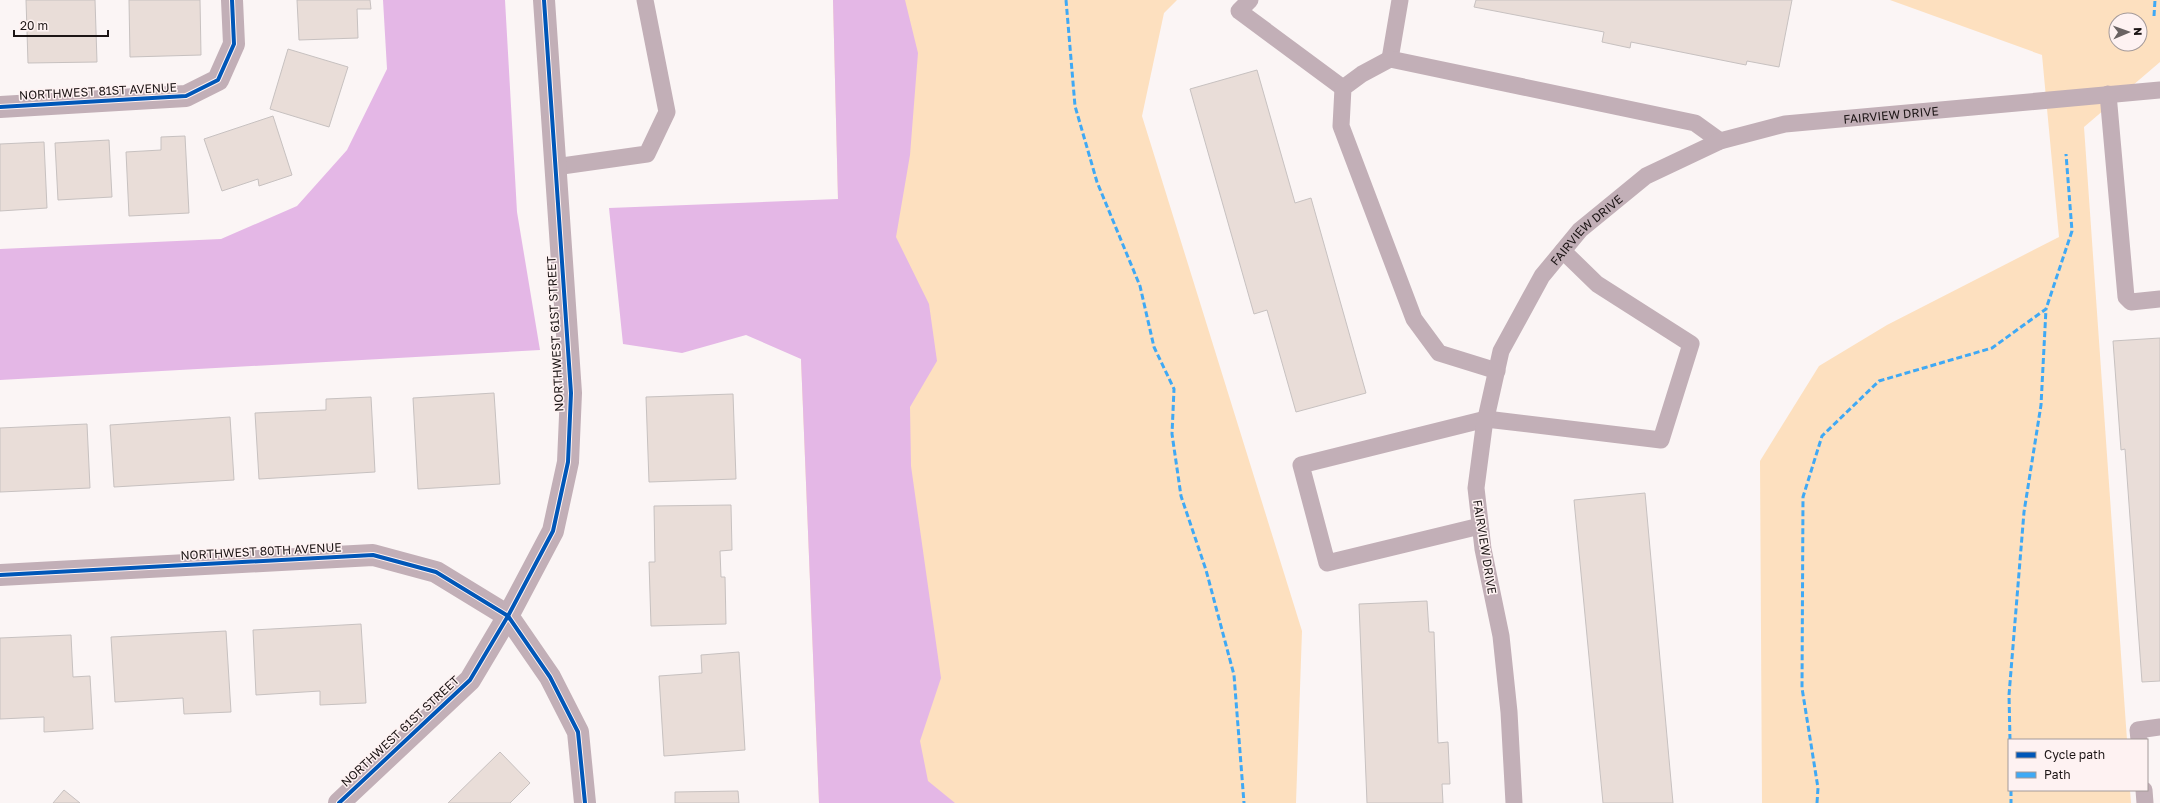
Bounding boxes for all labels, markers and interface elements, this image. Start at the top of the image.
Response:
scale bar [14,12,108,38]
north arrow [2108,12,2148,52]
text: 20 m [20,18,48,33]
text: N [2132,27,2145,36]
street label: NORTHWEST 81ST AVENUE [19,79,177,103]
street label: FAIRVIEW DRIVE [1843,103,1939,126]
street label: FAIRVIEW DRIVE [1547,191,1625,268]
street label: NORTHWEST 61ST STREET [543,255,567,412]
street label: FAIRVIEW DRIVE [1470,499,1500,595]
street label: NORTHWEST 80TH AVENUE [180,539,342,563]
street label: NORTHWEST 61ST STREET [338,672,463,790]
legend [2008,739,2148,791]
text: Cycle path [2044,747,2105,762]
text: Path [2044,767,2071,782]

